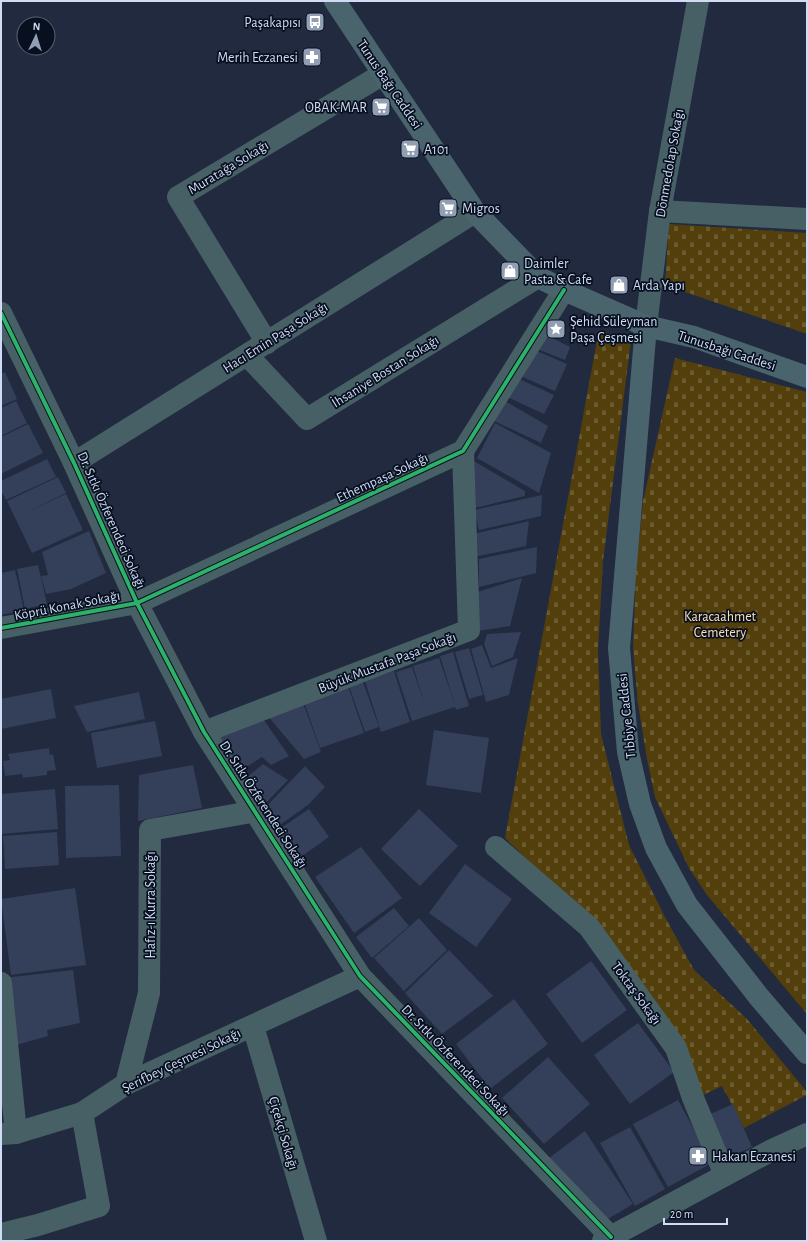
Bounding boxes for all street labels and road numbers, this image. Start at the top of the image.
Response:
street label: Tunus Bağı Caddesi [354,37,424,132]
street label: Dönmedolap Sokağı [654,108,686,219]
street label: Muratağa Sokağı [186,138,271,197]
street label: Hacı Emin Paşa Sokağı [221,300,330,376]
street label: Tunusbağı Caddesi [676,329,777,373]
street label: İhsaniye Bostan Sokağı [328,331,442,410]
street label: Dr. Sıtkı Özferendeci Sokağı [74,449,150,591]
street label: Ethempaşa Sokağı [334,451,430,505]
street label: Köprü Konak Sokağı [13,589,121,623]
street label: Büyük Mustafa Paşa Sokağı [317,630,458,696]
street label: Tıbbiye Caddesi [616,672,638,759]
street label: Dr. Sıtkı Özferendeci Sokağı [217,737,312,871]
street label: Hafız-ı Kurra Sokağı [144,851,158,959]
street label: Toktaş Sokağı [609,960,663,1027]
street label: Dr. Sıtkı Özferendeci Sokağı [399,1000,514,1119]
street label: Şerifbey Çeşmesi Sokağı [120,1026,243,1096]
street label: Çiçekçi Sokağı [266,1095,300,1172]

